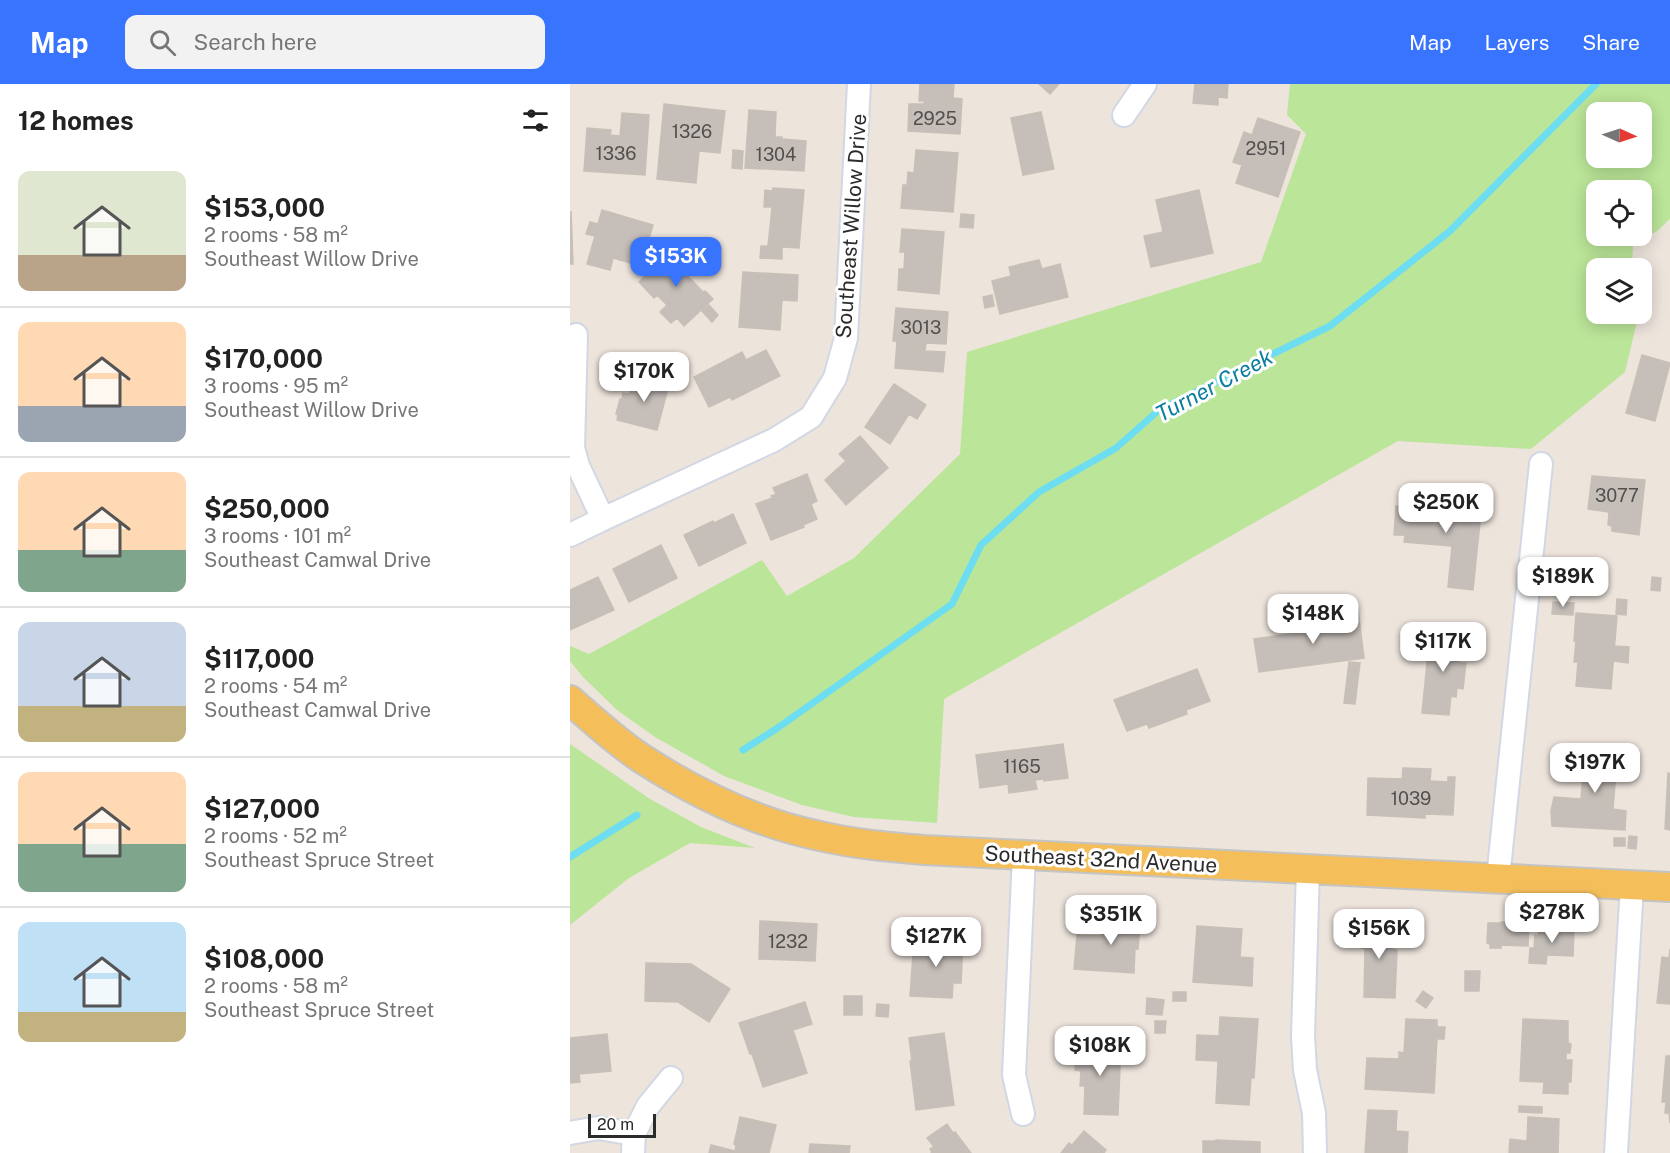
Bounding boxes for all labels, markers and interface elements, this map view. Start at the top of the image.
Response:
search box [125,15,545,69]
text: Map [30,26,89,59]
icon: search [146,26,179,59]
text: Search here [194,29,317,55]
text: Map [1409,30,1452,55]
text: Layers [1485,30,1549,55]
text: Share [1582,30,1640,55]
north arrow [1586,102,1652,168]
map controls [1586,102,1652,324]
icon: filters [519,104,552,137]
text: 12 homes [18,105,134,136]
house number: 2925 [913,108,957,129]
street label: Southeast Willow Drive [831,113,871,339]
house number: 1326 [672,121,712,142]
house number: 2951 [1246,138,1286,159]
house number: 1336 [596,143,636,164]
house number: 1304 [756,144,796,165]
button: locate [1586,180,1652,246]
text: $153,000 [204,192,325,223]
icon: home [66,195,138,267]
text: 2 rooms · 58 m² [204,223,348,247]
pin: $153K [634,237,718,288]
text: $153K [644,244,708,268]
text: Southeast Willow Drive [204,247,419,271]
button: layers [1586,258,1652,324]
house number: 3013 [901,317,941,338]
text: $170,000 [204,343,323,374]
water label: Turner Creek [1151,343,1277,427]
icon: home [66,346,138,418]
pin: $170K [602,352,686,403]
text: $170K [613,359,675,383]
text: 3 rooms · 95 m² [204,374,348,398]
text: Southeast Willow Drive [204,398,419,422]
pin: $250K [1404,483,1488,534]
house number: 3077 [1595,485,1639,506]
text: $250K [1412,490,1480,514]
text: $250,000 [204,493,330,524]
icon: home [66,496,138,568]
text: 3 rooms · 101 m² [204,524,351,548]
text: Southeast Camwal Drive [204,548,431,572]
pin: $189K [1521,557,1605,608]
text: $189K [1531,564,1595,588]
pin: $148K [1271,594,1355,645]
text: $148K [1281,601,1345,625]
pin: $117K [1401,622,1485,673]
text: $117K [1414,629,1472,653]
text: $117,000 [204,643,315,674]
icon: home [66,646,138,718]
text: 2 rooms · 54 m² [204,674,347,698]
text: Southeast Camwal Drive [204,698,431,722]
pin: $197K [1553,743,1637,794]
text: $197K [1564,750,1626,774]
house number: 1165 [1003,756,1041,777]
house number: 1039 [1391,788,1431,809]
text: $127,000 [204,793,320,824]
icon: home [66,796,138,868]
text: 2 rooms · 52 m² [204,824,347,848]
street label: Southeast 32nd Avenue [984,840,1218,878]
text: Southeast Spruce Street [204,848,434,872]
pin: $278K [1510,893,1594,944]
pin: $351K [1069,895,1153,946]
text: $278K [1519,900,1585,924]
text: $351K [1079,902,1143,926]
pin: $156K [1337,909,1421,960]
text: $156K [1347,916,1411,940]
pin: $127K [894,917,978,968]
text: $127K [905,924,967,948]
house number: 1232 [768,931,808,952]
text: $108,000 [204,943,324,974]
icon: home [66,946,138,1018]
text: 2 rooms · 58 m² [204,974,348,998]
text: Southeast Spruce Street [204,998,434,1022]
pin: $108K [1058,1026,1142,1077]
text: $108K [1069,1033,1131,1057]
scale bar [588,1111,656,1138]
text: 20 m [597,1115,634,1134]

